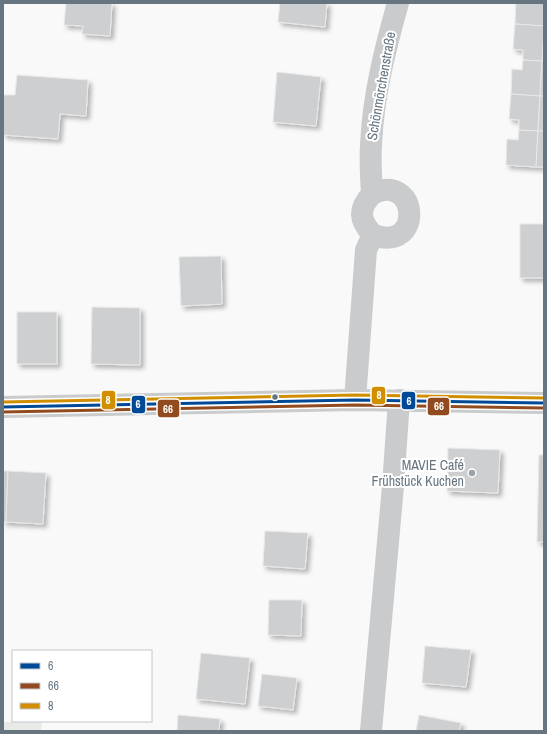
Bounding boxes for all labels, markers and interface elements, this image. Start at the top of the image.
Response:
street label: Schönmörchenstraße [363,30,399,142]
line badge: 8 [371,386,386,405]
text: 8 [376,388,382,402]
line badge: 8 [101,390,116,410]
line badge: 6 [401,391,416,410]
unlabelled marker [270,392,280,402]
text: 8 [105,393,111,407]
text: 6 [406,394,412,408]
line badge: 6 [131,395,146,414]
text: 6 [135,397,141,411]
line badge: 66 [427,397,450,416]
line badge: 66 [157,399,180,418]
text: 66 [434,399,444,413]
text: 66 [163,402,173,416]
place label: MAVIE Café Frühstück Kuchen [371,456,464,490]
marker: MAVIE Café Frühstück Kuchen [467,468,477,478]
legend [12,650,152,722]
text: 6 [48,658,53,674]
text: 66 [48,678,59,694]
text: 8 [48,698,53,714]

